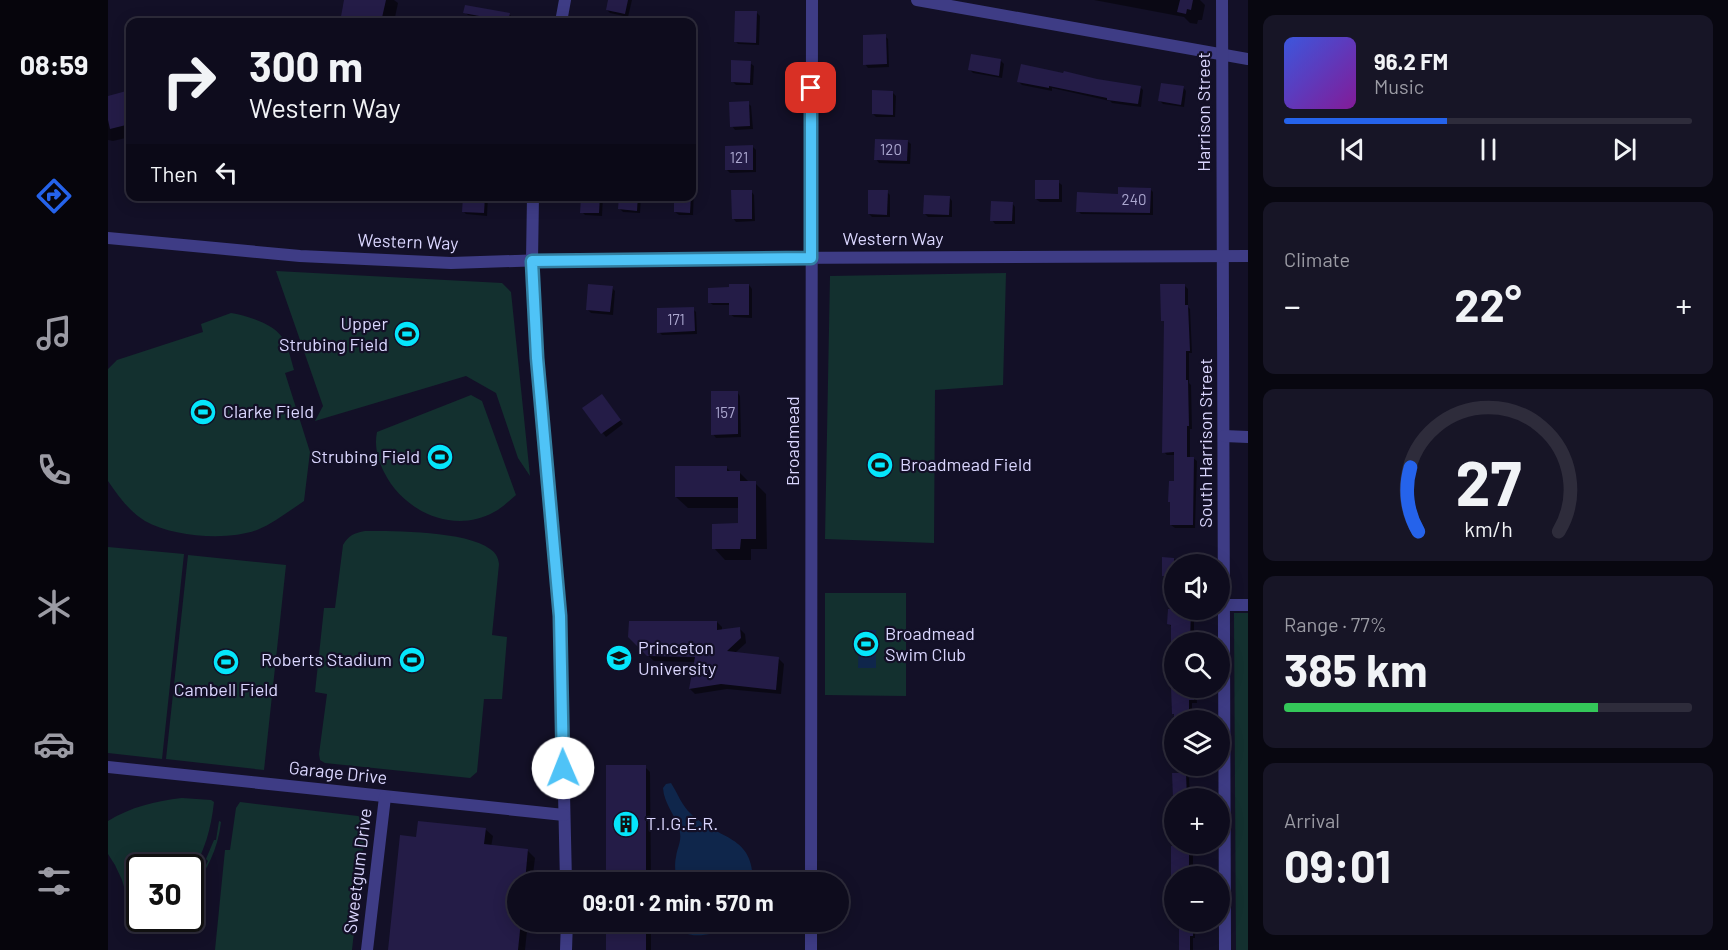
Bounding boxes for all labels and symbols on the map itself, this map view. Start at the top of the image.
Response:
street label: Harrison Street [1192,52,1214,172]
pin [785,62,836,113]
house number: 120 [880,140,902,158]
house number: 121 [730,148,748,166]
house number: 240 [1122,190,1146,208]
street label: Western Way [842,227,944,249]
street label: Western Way [357,228,459,254]
house number: 171 [667,310,685,328]
place label: Upper Strubing Field [279,312,388,355]
sports icon: Upper Strubing Field [392,319,422,349]
street label: South Harrison Street [1194,358,1216,528]
street label: Broadmead [781,396,803,486]
sports icon: Clarke Field [188,397,218,427]
place label: Clarke Field [223,400,314,422]
house number: 157 [715,403,735,421]
sports icon: Strubing Field [425,442,455,472]
place label: Strubing Field [311,445,420,467]
sports icon: Broadmead Field [865,450,895,480]
place label: Broadmead Field [900,453,1032,475]
place label: Broadmead Swim Club [885,622,975,665]
sports icon: Broadmead Swim Club [851,629,881,659]
place label: Princeton University [638,636,716,679]
school or university icon: Princeton University [604,643,634,673]
sports icon: Roberts Stadium [397,645,427,675]
sports icon: Cambell Field [211,647,241,677]
place label: Roberts Stadium [261,648,392,670]
place label: Cambell Field [174,678,278,700]
position arrow [531,736,595,800]
street label: Garage Drive [288,756,388,788]
street label: Sweetgum Drive [338,807,376,935]
building icon: T.I.G.E.R. [611,809,641,839]
place label: T.I.G.E.R. [646,812,718,834]
speed limit sign: 30 [126,854,204,932]

